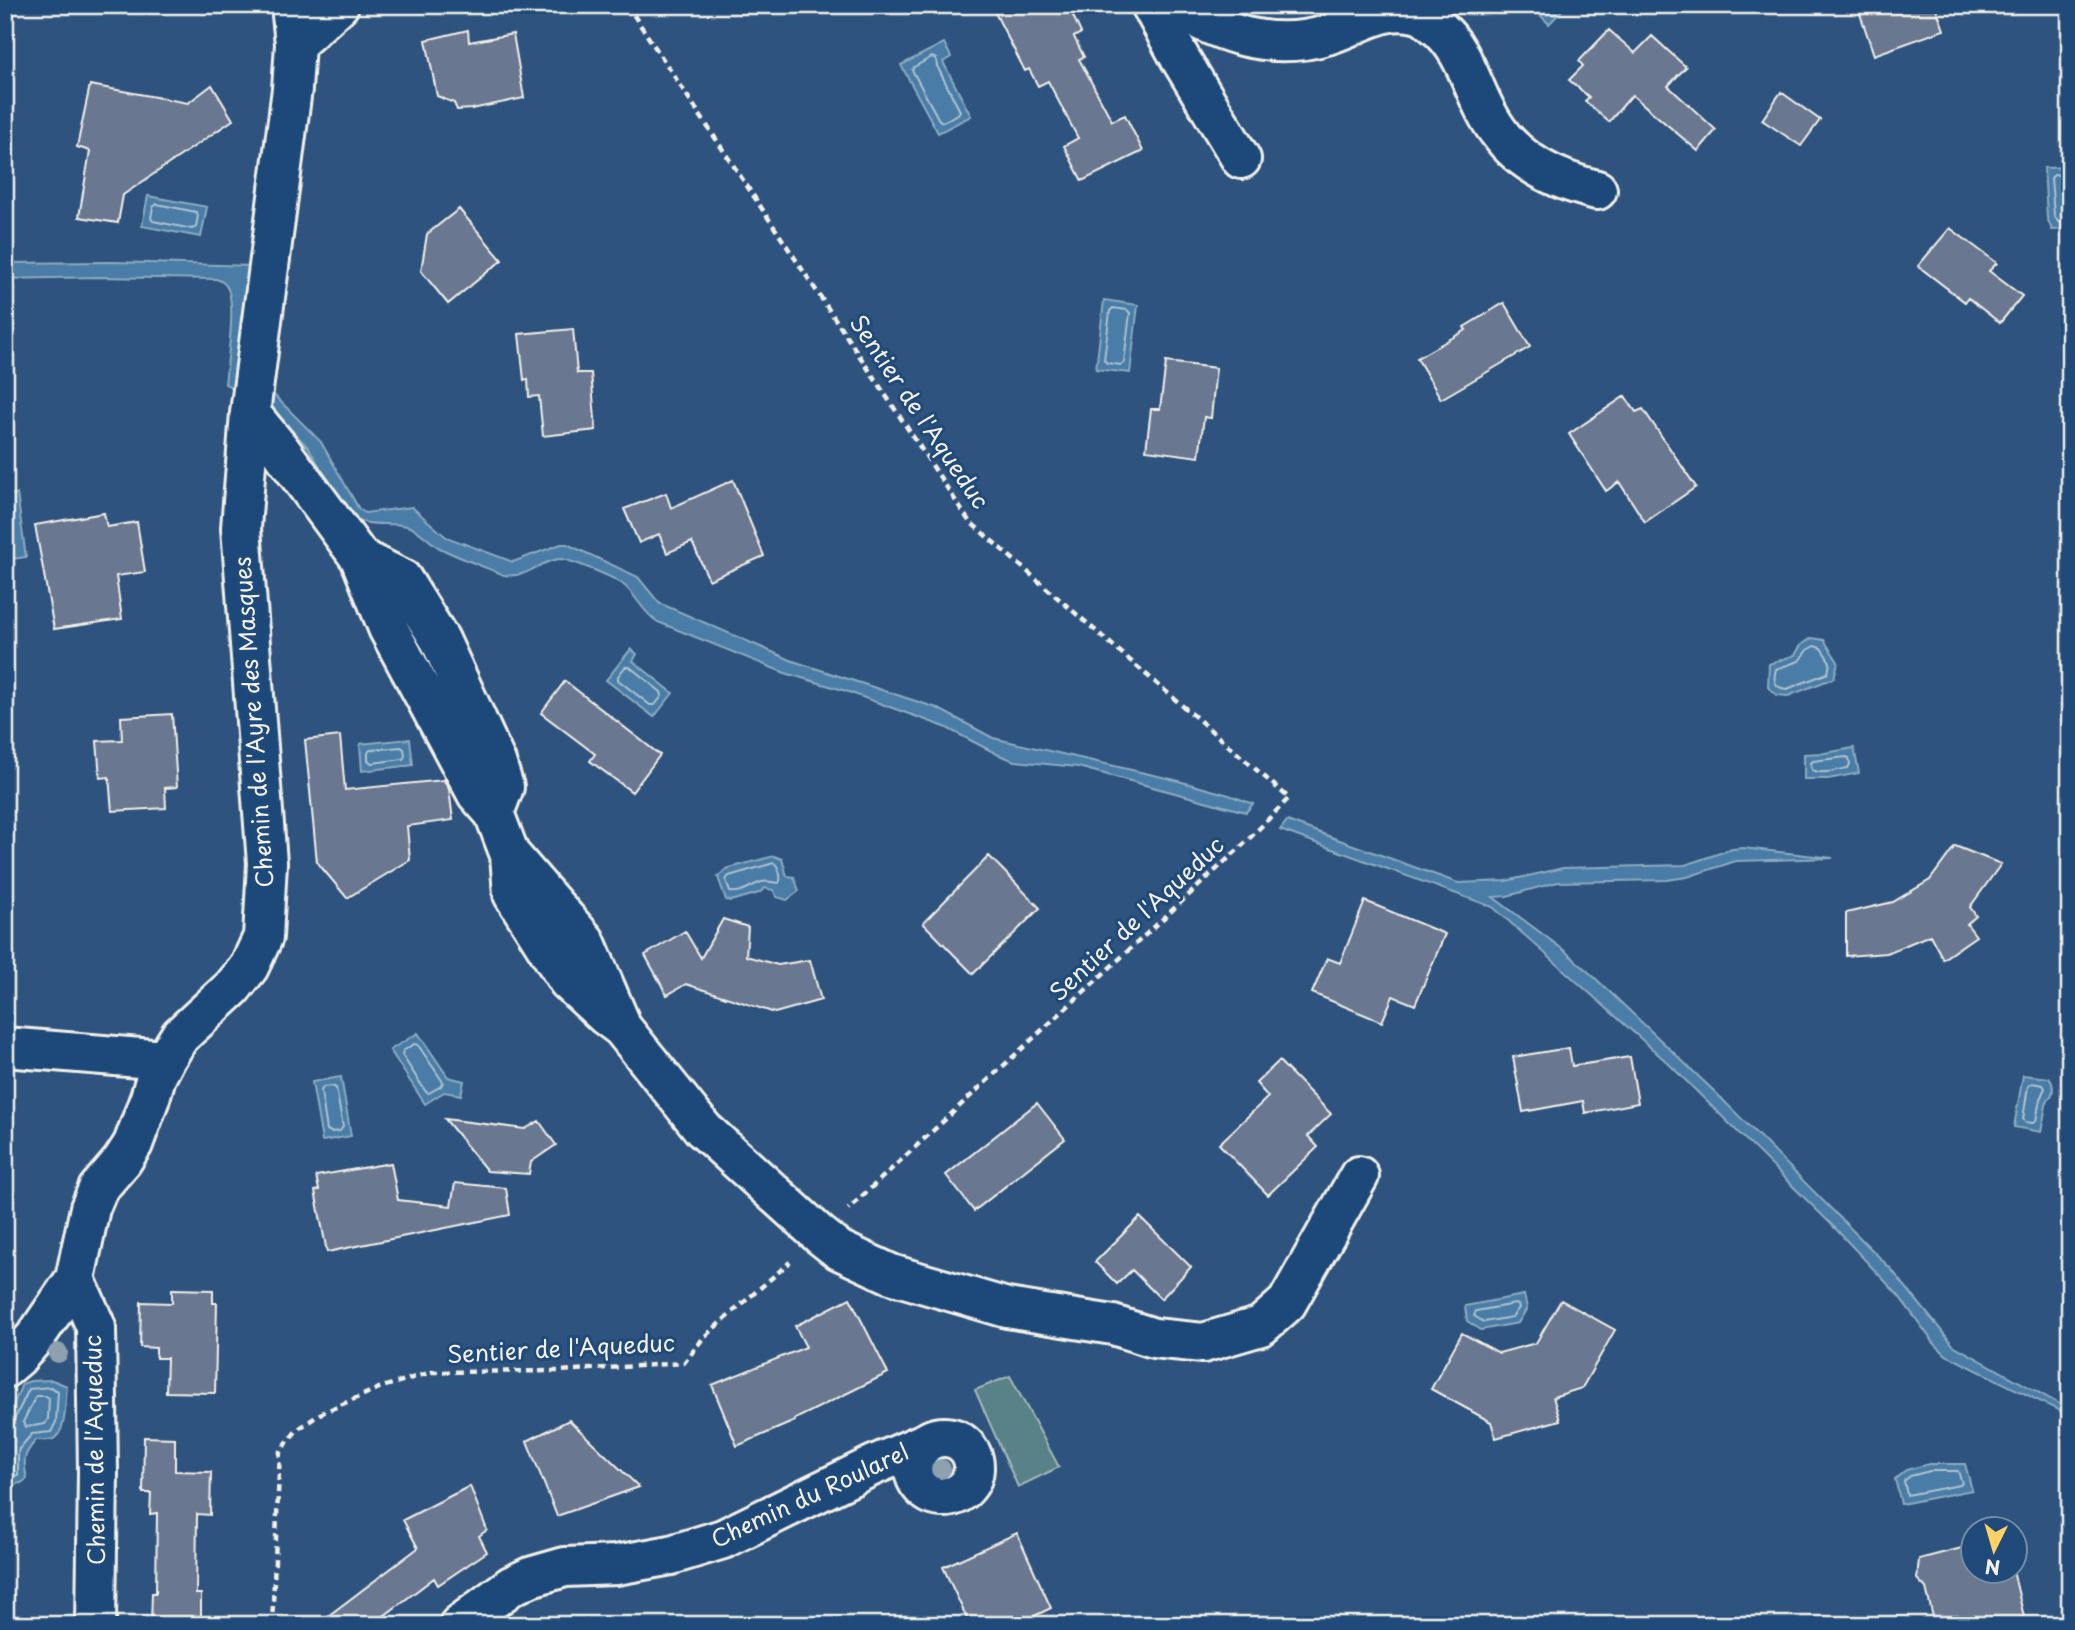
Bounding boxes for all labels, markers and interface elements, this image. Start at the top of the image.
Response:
street label: Sentier de l'Aqueduc [842,307,998,515]
street label: Chemin de l'Ayre des Masques [223,555,282,889]
street label: Sentier de l'Aqueduc [1041,827,1231,1008]
street label: Sentier de l'Aqueduc [446,1324,676,1371]
street label: Chemin de l'Aqueduc [74,1335,113,1565]
street label: Chemin du Roularel [705,1433,914,1556]
north arrow [1960,1514,2030,1584]
text: N [1984,1553,2001,1583]

